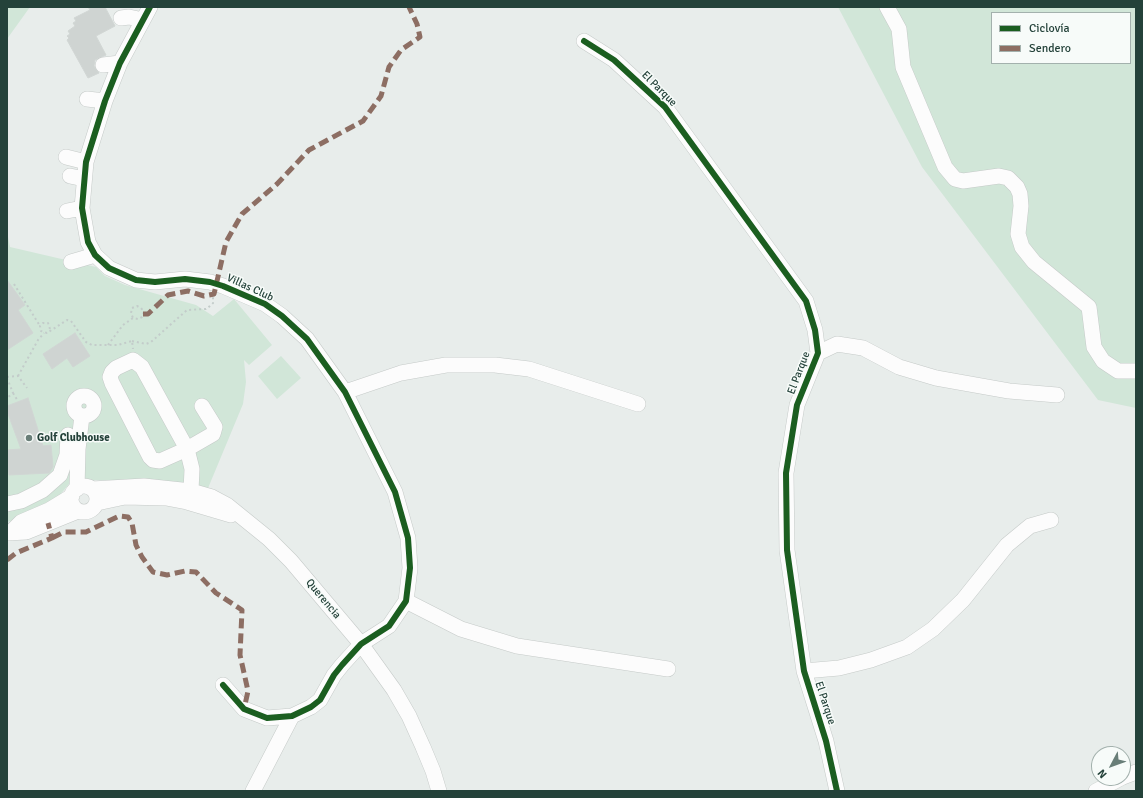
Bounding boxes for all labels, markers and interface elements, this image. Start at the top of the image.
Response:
legend [991,12,1131,64]
text: Ciclovía [1029,21,1070,36]
text: Sendero [1029,41,1071,56]
street label: El Parque [639,69,679,109]
street label: Villas Club [225,271,275,305]
street label: El Parque [785,350,813,396]
place label: Golf Clubhouse [37,431,110,445]
marker: Golf Clubhouse [24,433,34,443]
street label: Querencia [303,576,343,622]
street label: El Parque [812,680,838,726]
north arrow [1091,746,1131,786]
text: N [1095,766,1110,781]

